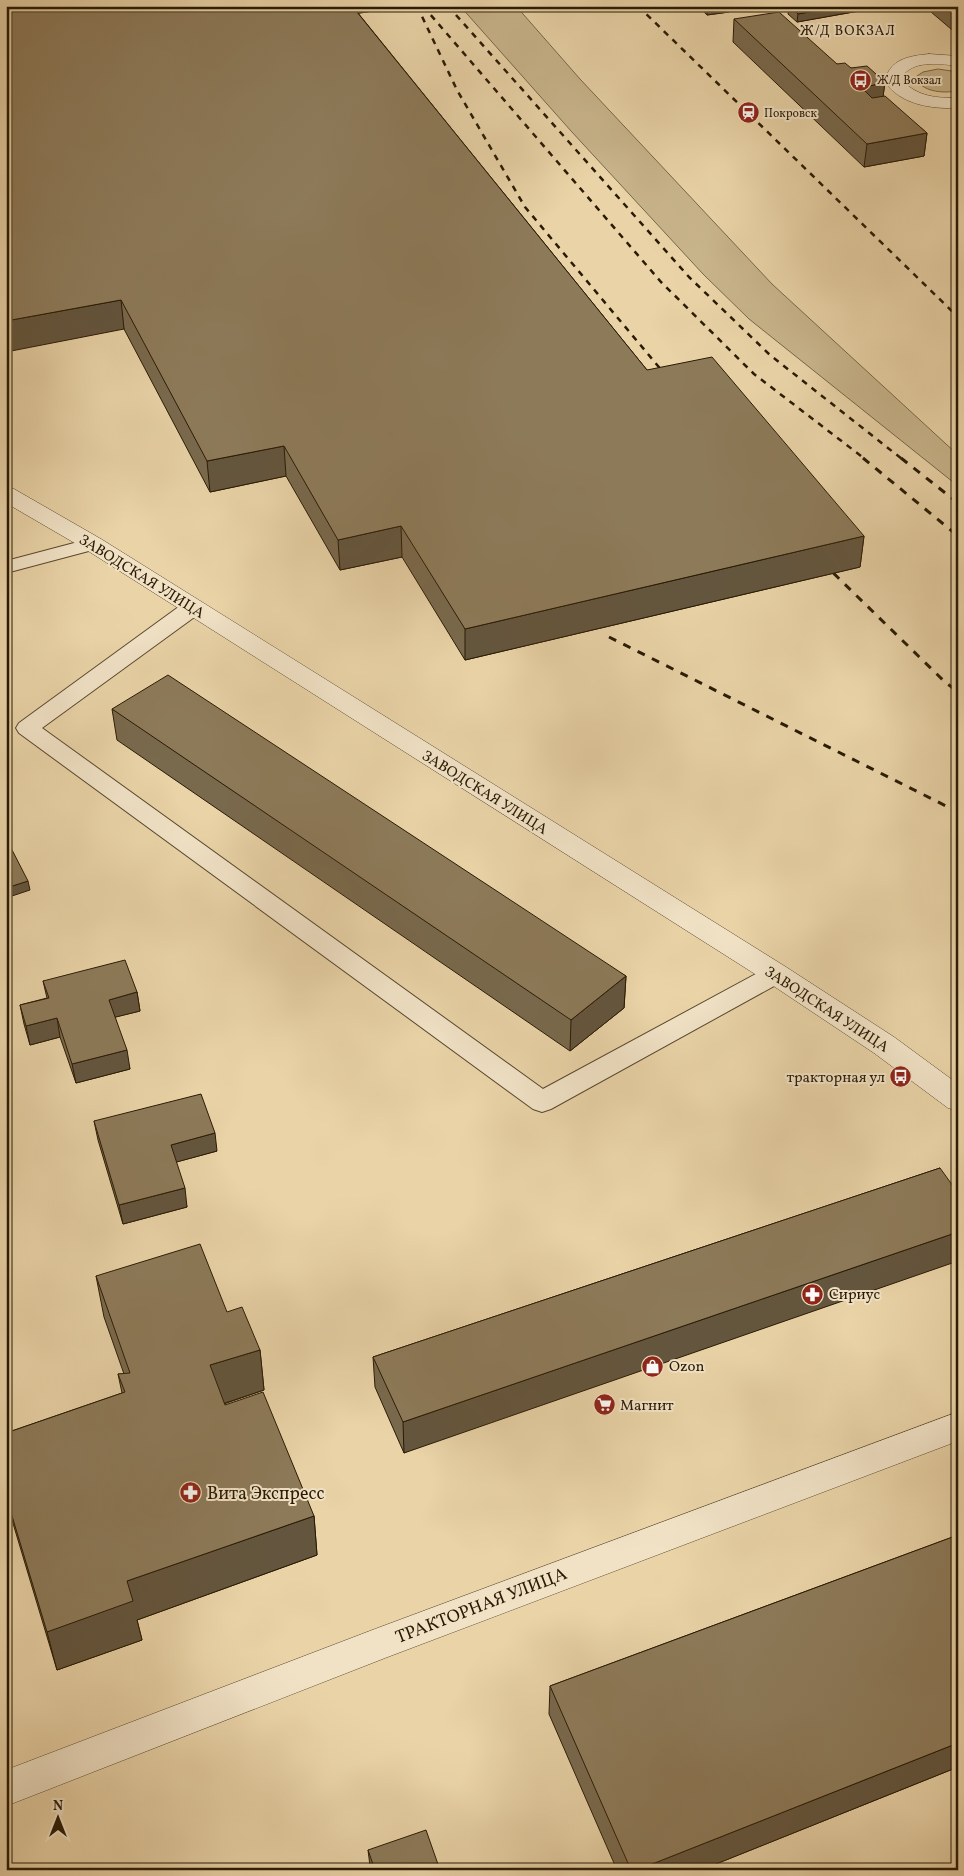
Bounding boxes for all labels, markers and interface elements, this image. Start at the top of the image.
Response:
district label: Ж/Д ВОКЗАЛ [800,22,896,41]
bus stop icon: Ж/Д Вокзал [849,68,873,92]
place label: Ж/Д Вокзал [877,73,942,89]
station icon: Покровск [736,101,760,125]
place label: Покровск [764,106,817,122]
street label: ЗАВОДСКАЯ УЛИЦА [74,530,208,625]
street label: ЗАВОДСКАЯ УЛИЦА [417,746,551,841]
street label: ЗАВОДСКАЯ УЛИЦА [760,962,893,1059]
bus stop icon: тракторная ул [889,1065,913,1089]
place label: тракторная ул [786,1068,885,1089]
pharmacy icon: Сириус [801,1282,825,1306]
place label: Сириус [829,1285,880,1306]
shop icon: Ozon [641,1354,665,1378]
place label: Ozon [669,1357,704,1378]
supermarket icon: Магнит [592,1393,616,1417]
place label: Магнит [620,1396,674,1417]
pharmacy icon: Вита Экспресс [179,1481,203,1505]
place label: Вита Экспресс [207,1482,325,1507]
street label: ТРАКТОРНАЯ УЛИЦА [392,1562,571,1651]
north arrow [32,1794,82,1844]
text: N [53,1797,63,1816]

